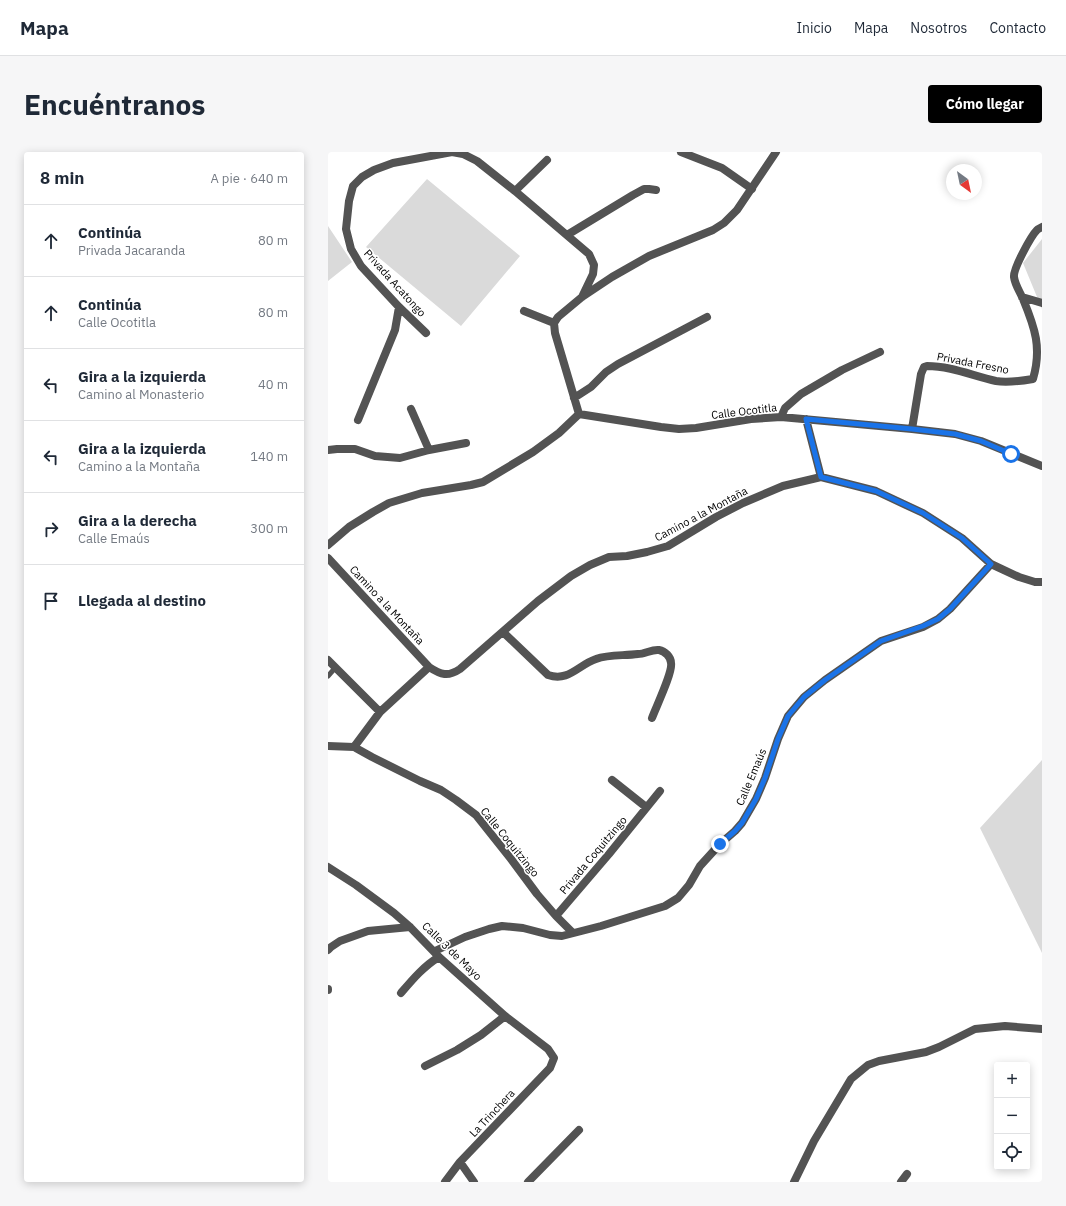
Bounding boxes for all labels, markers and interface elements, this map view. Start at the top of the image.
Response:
text: Mapa [20,16,69,40]
text: Inicio [796,19,832,37]
text: Mapa [854,19,888,37]
text: Nosotros [910,19,967,37]
text: Contacto [989,19,1046,37]
button: Cómo llegar [928,85,1042,123]
text: Encuéntranos [24,86,205,123]
north arrow [946,164,982,200]
text: 8 min [40,167,84,189]
text: A pie · 640 m [210,170,288,187]
text: Continúa [78,223,142,242]
icon: ahead [40,230,62,252]
text: 80 m [258,232,288,249]
text: Privada Jacaranda [78,242,185,259]
street label: Privada Acatongo [361,246,429,320]
text: Continúa [78,295,142,314]
icon: ahead [40,302,62,324]
text: 80 m [258,304,288,321]
text: Calle Ocotitla [78,314,156,331]
street label: Privada Fresno [936,349,1010,377]
text: Gira a la izquierda [78,367,206,386]
icon: left [40,374,62,396]
text: 40 m [258,376,288,393]
text: Camino al Monasterio [78,386,204,403]
street label: Calle Ocotitla [710,400,778,422]
text: Gira a la izquierda [78,439,206,458]
route start [1002,445,1020,463]
icon: left [40,446,62,468]
text: 140 m [250,448,288,465]
text: Camino a la Montaña [78,458,200,475]
street label: Camino a la Montaña [652,484,750,544]
text: Gira a la derecha [78,511,197,530]
icon: right [40,518,62,540]
text: 300 m [250,520,288,537]
text: Calle Emaús [78,530,150,547]
street label: Camino a la Montaña [347,562,427,648]
icon: arrive [40,590,62,612]
text: Llegada al destino [78,591,206,610]
street label: Calle Emaús [733,746,769,808]
street label: Calle Coquitzingo [478,804,542,880]
street label: Privada Coquitzingo [556,813,630,897]
route end [711,835,729,853]
street label: Calle 3 de Mayo [419,919,485,983]
map controls [994,1062,1030,1170]
button: + [994,1062,1030,1098]
street label: La Trinchera [466,1086,518,1140]
button: − [994,1098,1030,1134]
button: locate [994,1134,1030,1170]

